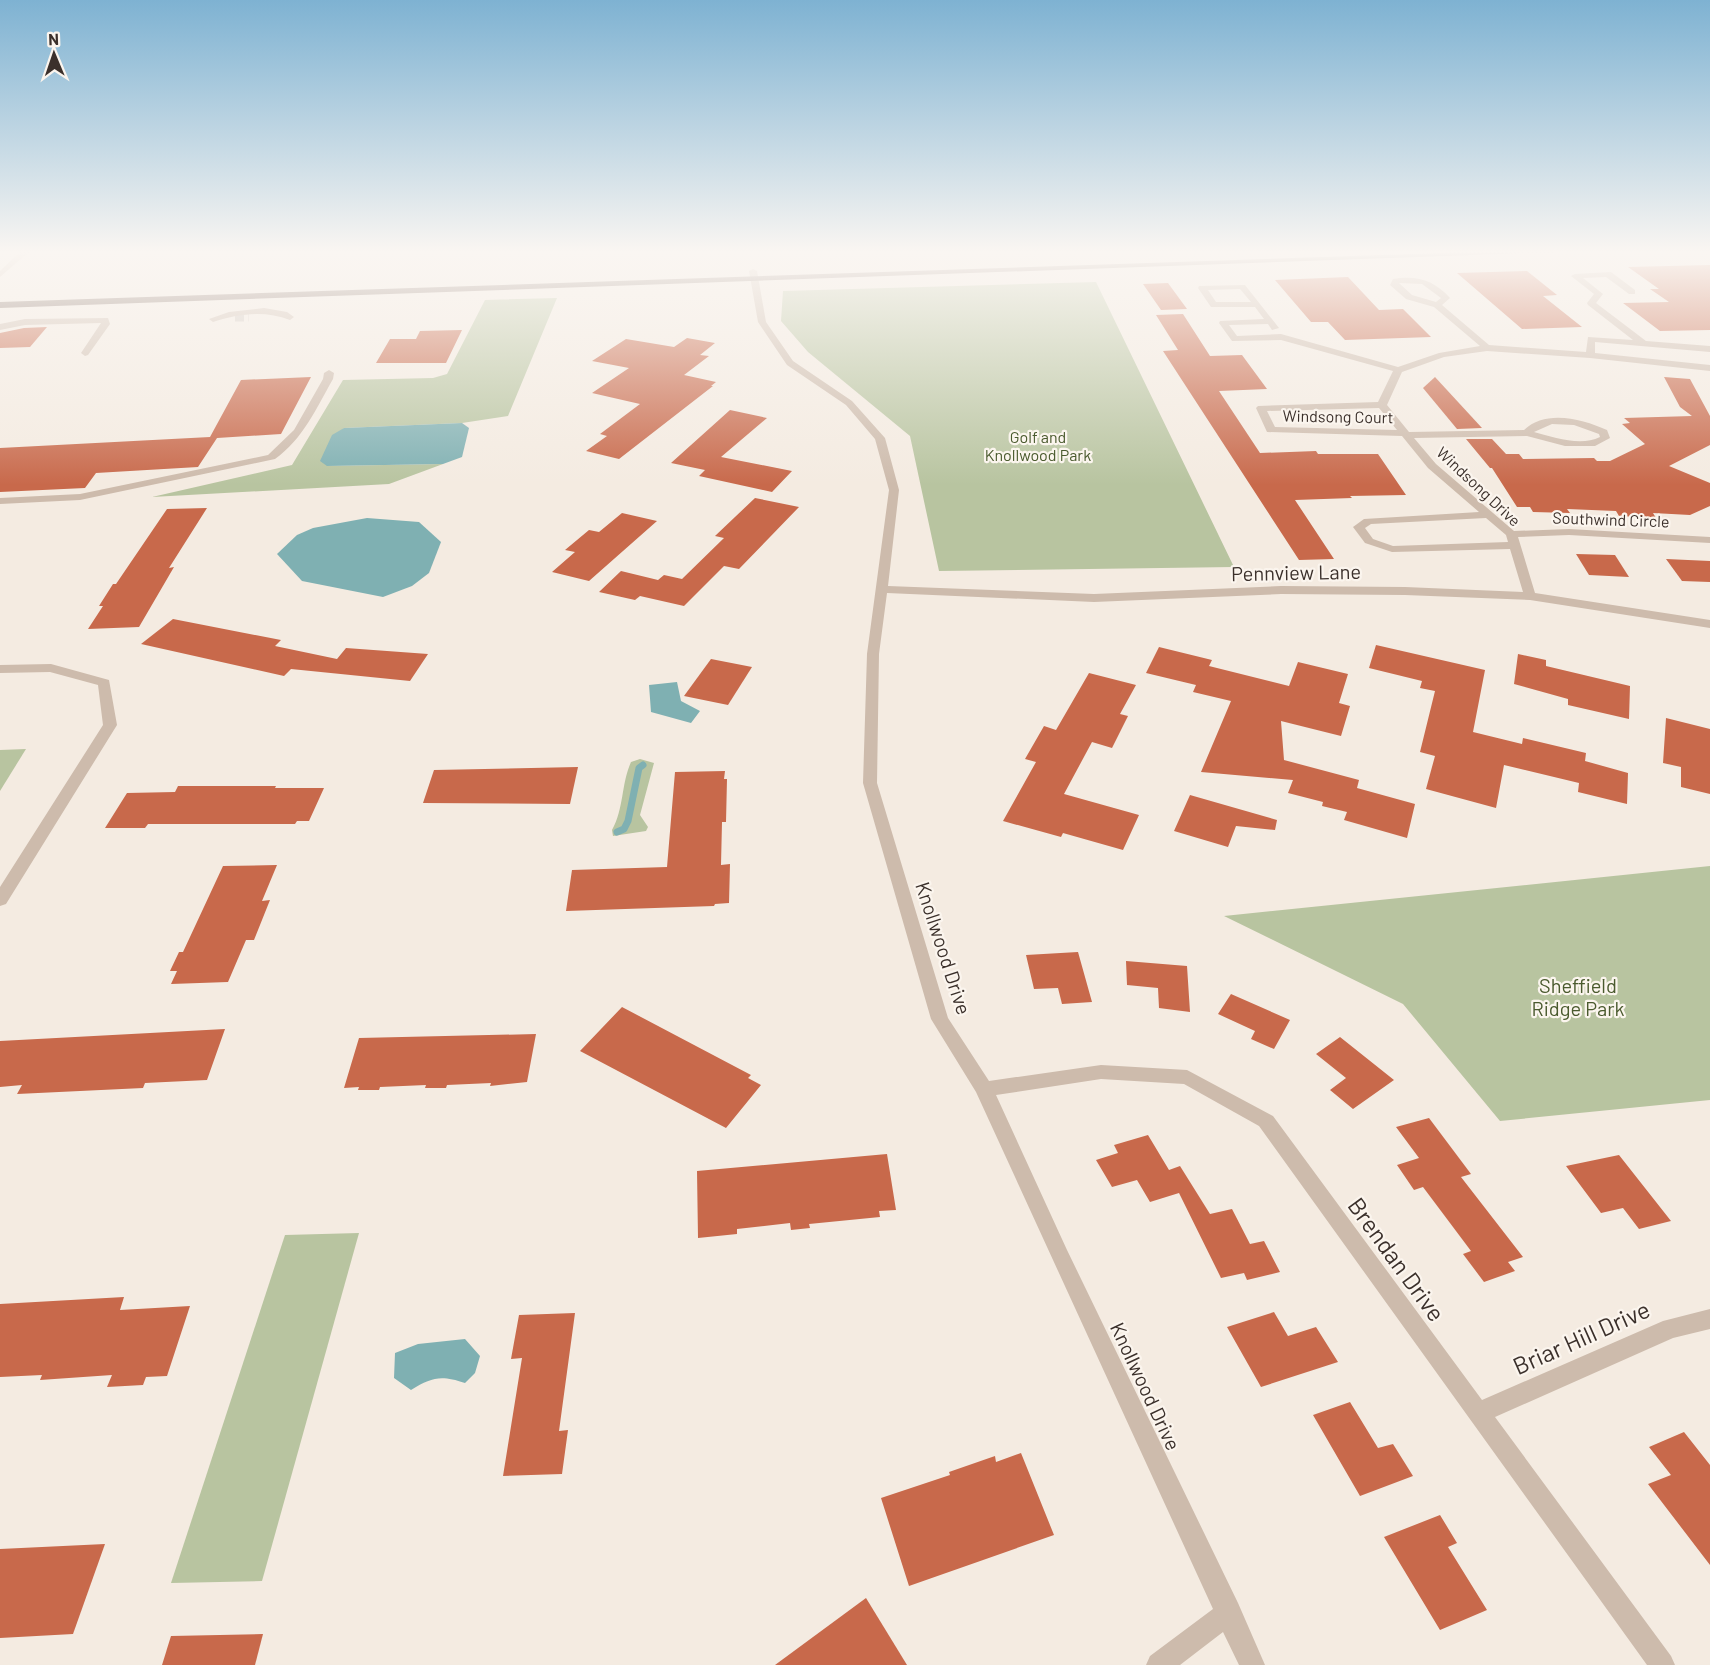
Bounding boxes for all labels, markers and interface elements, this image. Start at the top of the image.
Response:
north arrow [24,24,84,84]
text: N [48,29,59,48]
street label: Windsong Court [1282,406,1394,426]
park label: Golf and Knollwood Park [985,427,1091,464]
street label: Windsong Drive [1433,442,1525,530]
street label: Southwind Circle [1552,507,1670,531]
street label: Pennview Lane [1231,559,1361,585]
street label: Knollwood Drive [911,879,977,1017]
park label: Sheffield Ridge Park [1532,973,1624,1020]
street label: Brendan Drive [1342,1191,1452,1327]
street label: Briar Hill Drive [1508,1294,1654,1380]
street label: Knollwood Drive [1106,1318,1186,1454]

